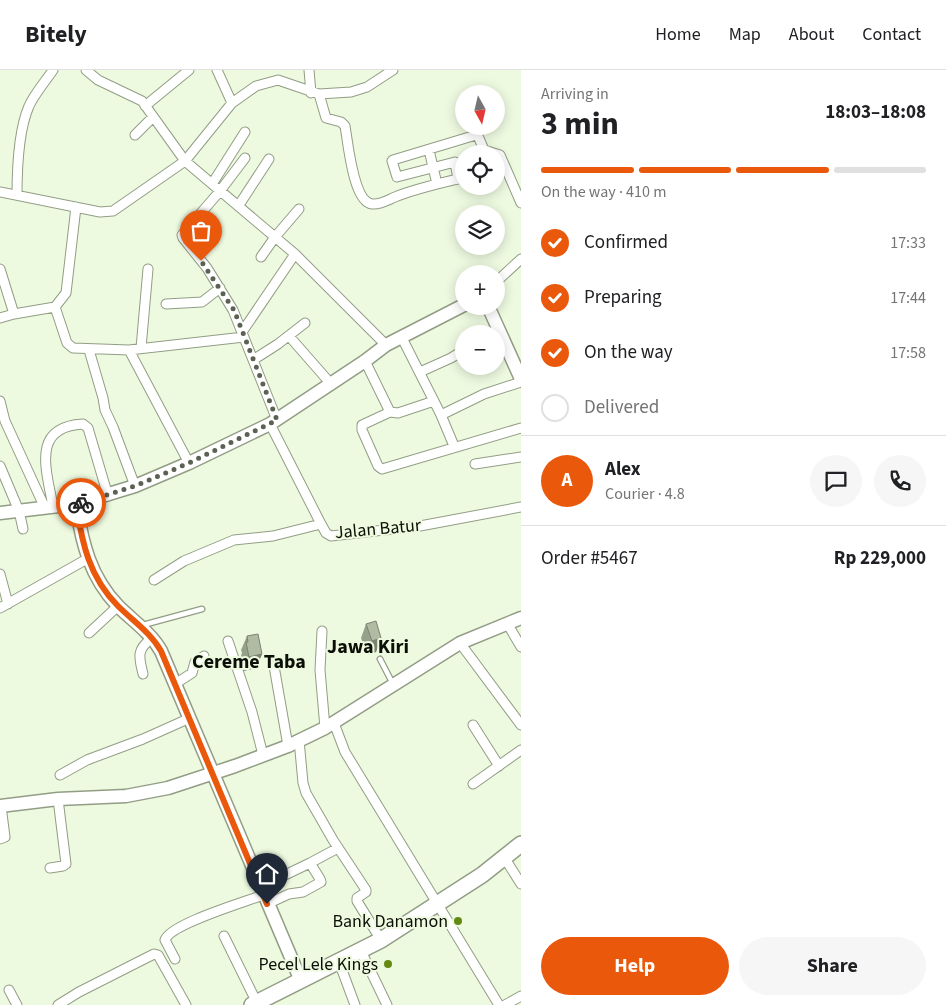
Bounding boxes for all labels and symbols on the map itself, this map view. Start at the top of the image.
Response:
north arrow [455,85,505,135]
pin [180,210,222,261]
courier [56,478,106,528]
street label: Jalan Batur [334,513,423,545]
district label: Jawa Kiri [327,633,409,661]
district label: Cereme Taba [192,648,306,676]
pin [246,853,288,904]
place label: Bank Danamon [332,909,448,934]
marker: Bank Danamon [452,915,464,927]
place label: Pecel Lele Kings [258,952,378,977]
marker: Pecel Lele Kings [382,958,394,970]

